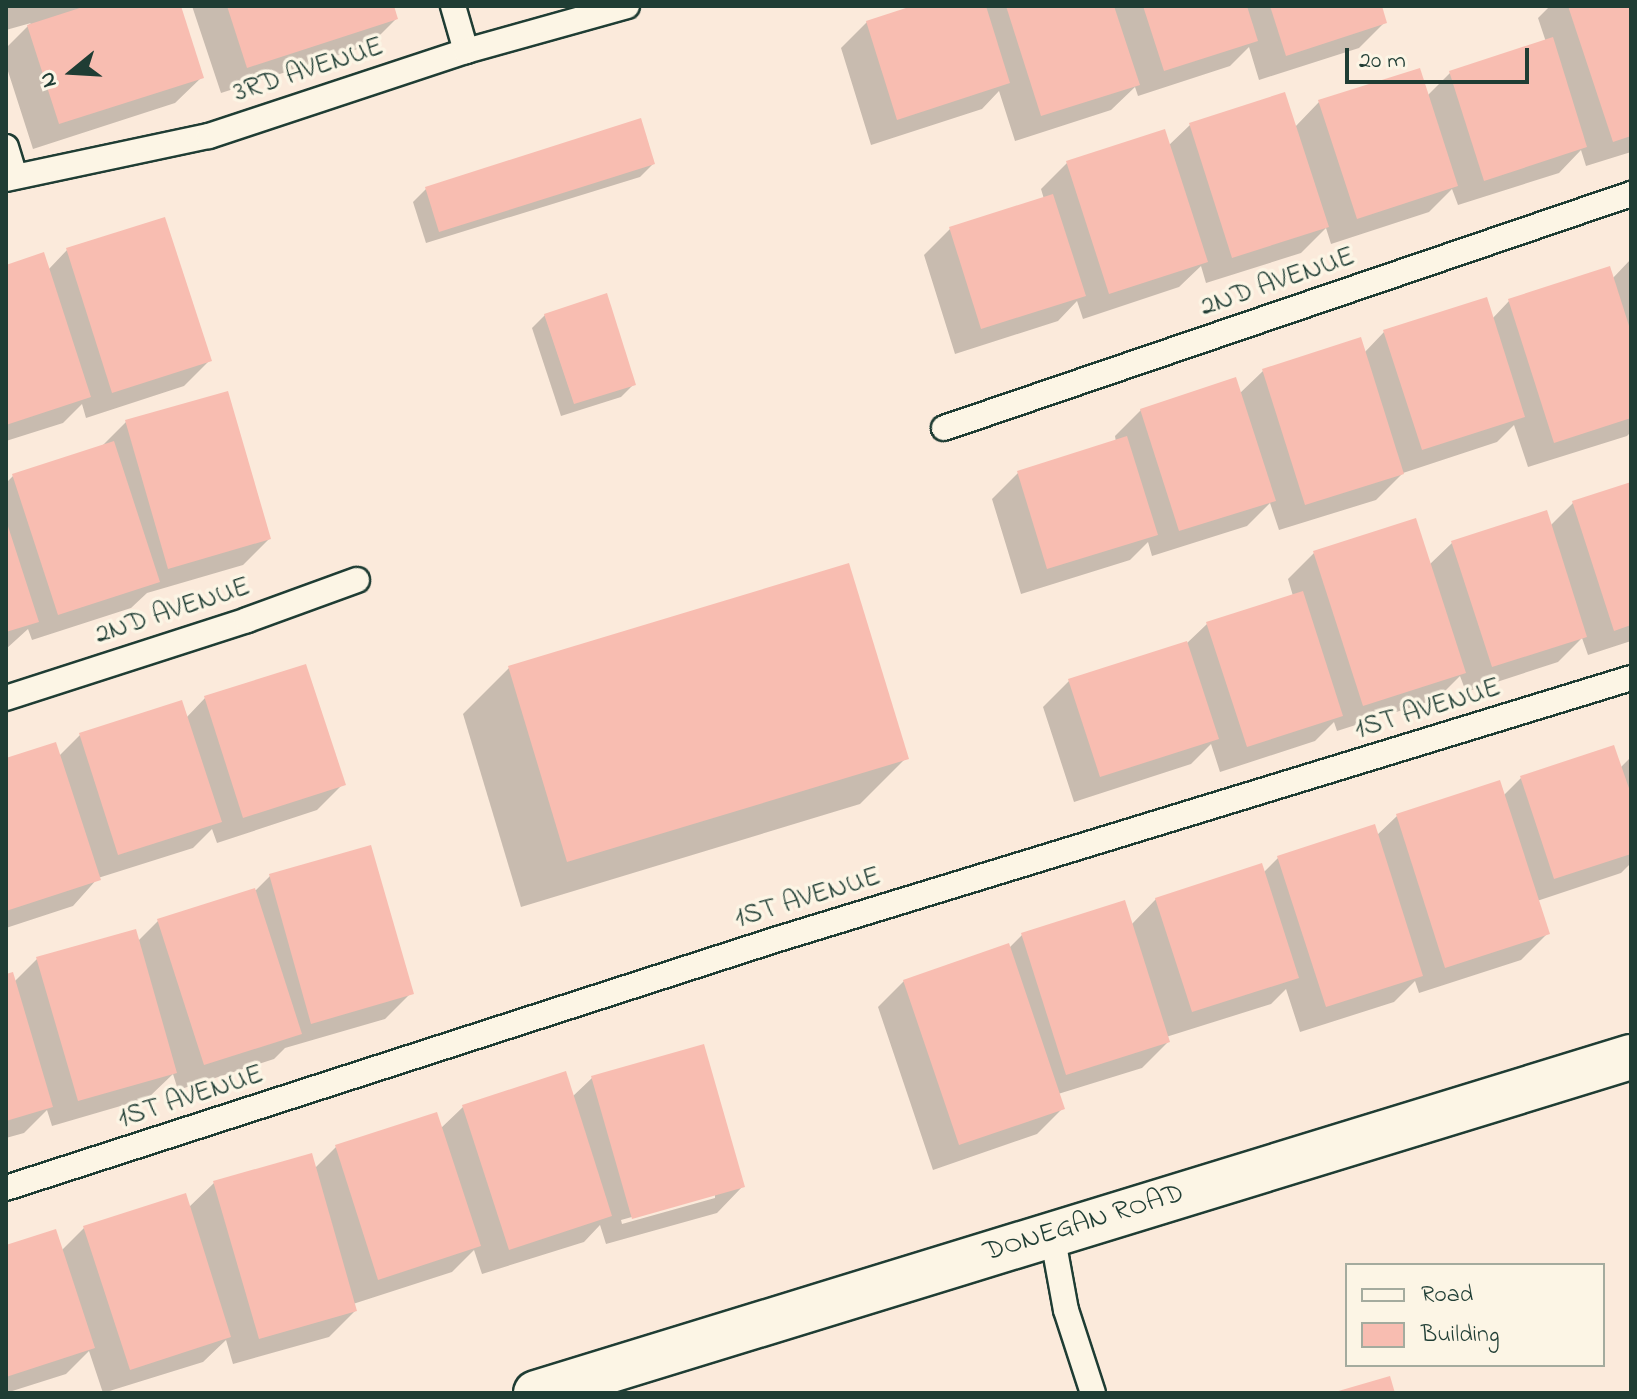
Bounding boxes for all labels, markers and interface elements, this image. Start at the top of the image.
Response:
street label: 3RD AVENUE [230,31,388,111]
north arrow [32,32,112,112]
scale bar [1349,32,1533,82]
text: 20 m [1359,44,1406,79]
text: N [32,67,67,91]
street label: 2ND AVENUE [1196,241,1360,325]
street label: 2ND AVENUE [91,571,255,653]
street label: 1ST AVENUE [1351,672,1505,748]
street label: 1ST AVENUE [731,861,885,937]
street label: 1ST AVENUE [114,1059,268,1137]
street label: DONEGAN ROAD [980,1178,1188,1270]
legend [1345,1263,1605,1367]
text: Road [1421,1278,1473,1313]
text: Building [1421,1318,1500,1353]

